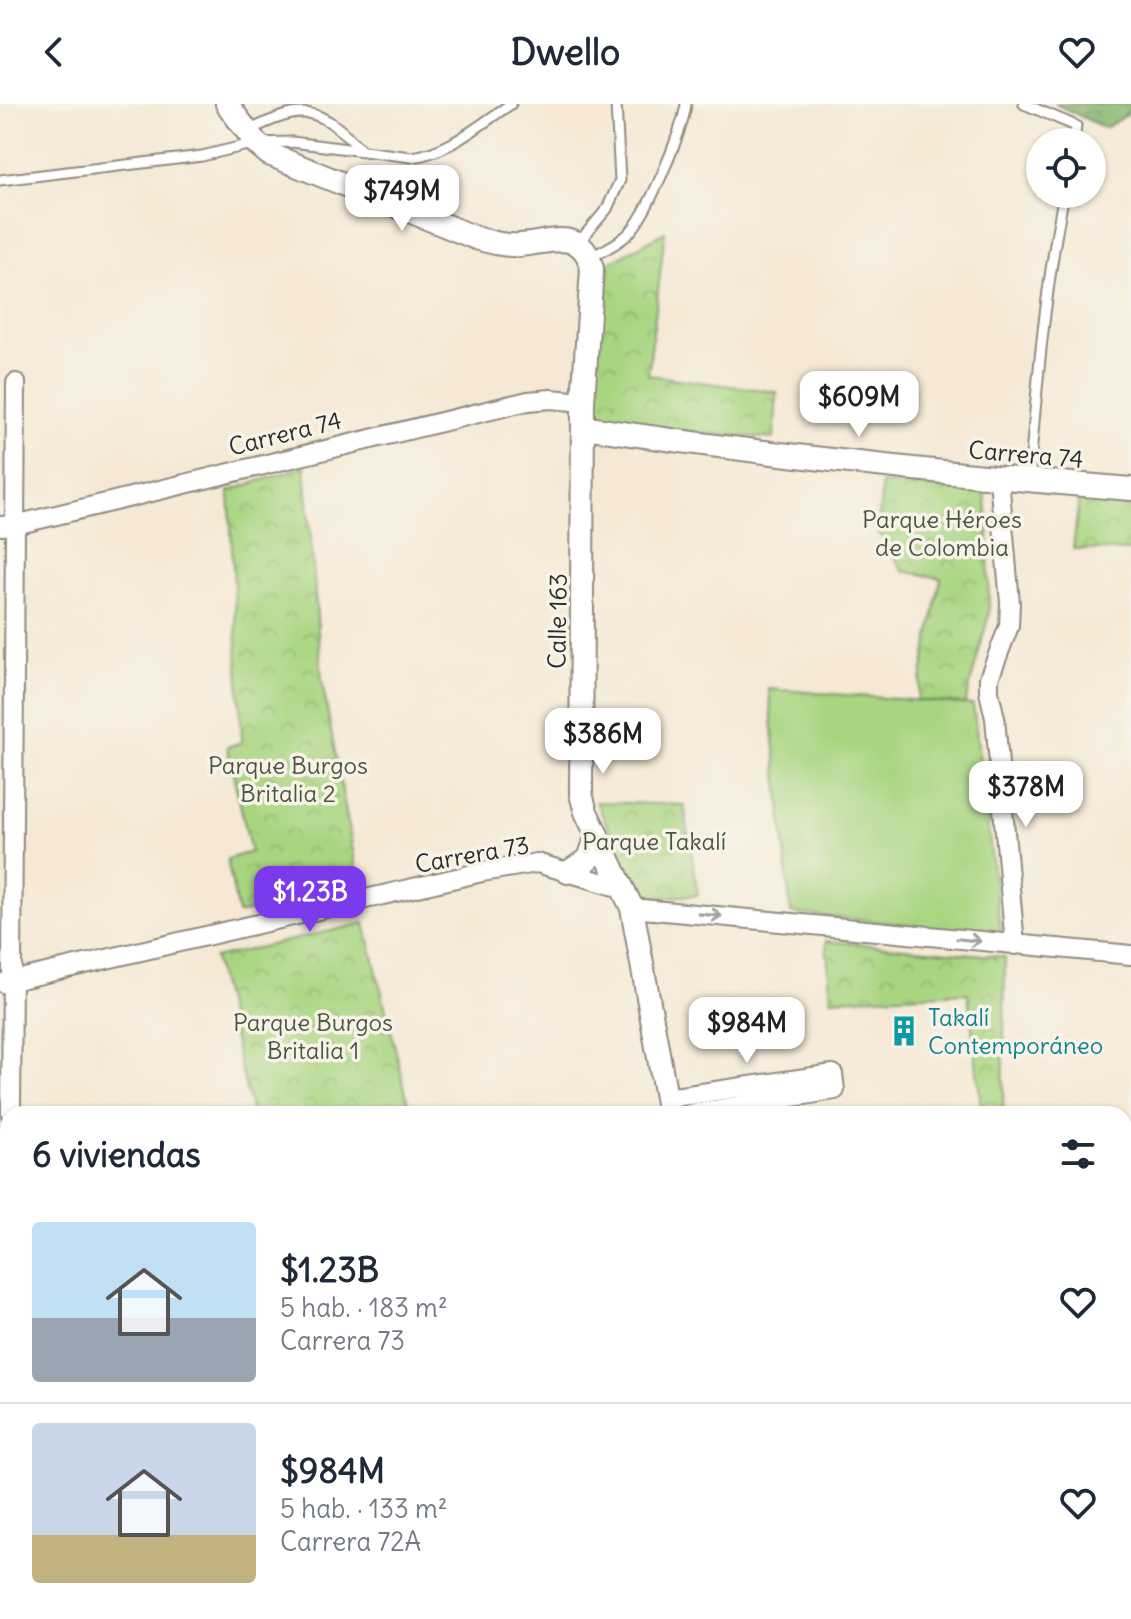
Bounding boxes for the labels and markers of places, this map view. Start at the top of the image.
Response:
pin: $749M [346,165,458,233]
pin: $609M [803,371,915,439]
pin: $386M [547,708,659,776]
pin: $378M [970,761,1082,829]
pin: $1.23B [245,866,375,934]
pin: $984M [691,997,803,1065]
place label: Takalí Contemporáneo [928,1002,1103,1060]
building icon: Takalí Contemporáneo [887,1014,921,1048]

